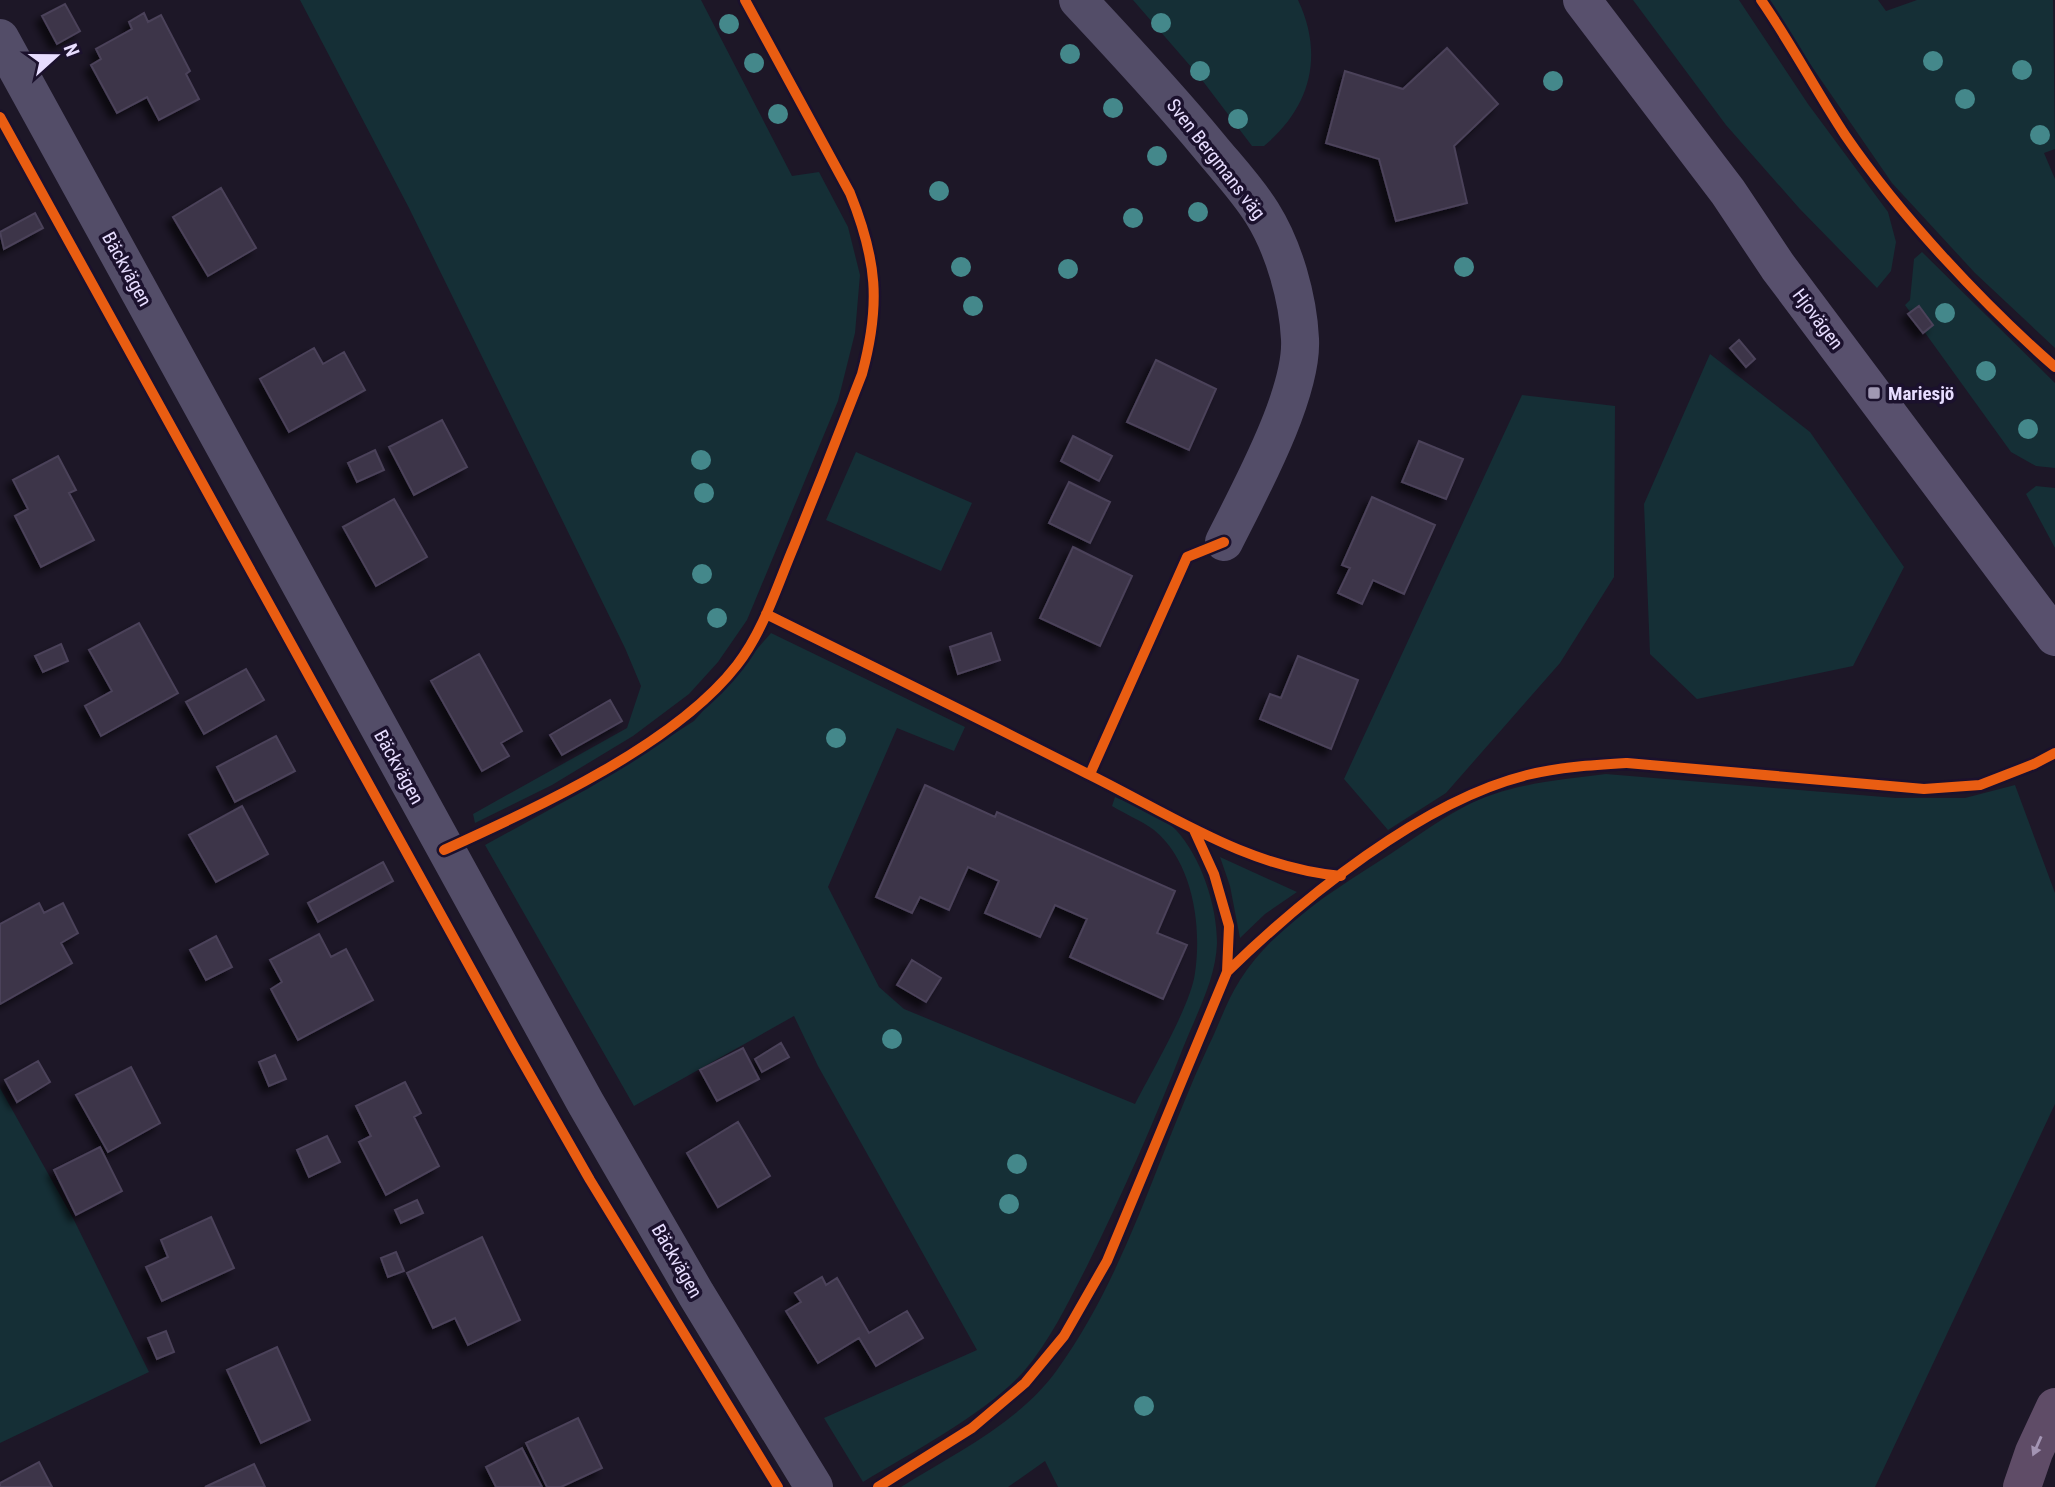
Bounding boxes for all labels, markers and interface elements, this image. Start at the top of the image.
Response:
north arrow [21,21,91,91]
text: N [59,41,84,60]
street label: Sven Bergmans väg [1162,94,1270,224]
street label: Bäckvägen [97,228,157,310]
street label: Hjovägen [1788,284,1848,354]
place label: Mariesjö [1888,382,1954,405]
marker: Mariesjö [1866,385,1882,401]
street label: Bäckvägen [369,726,429,808]
street label: Bäckvägen [647,1220,707,1302]
one-way arrow [2031,1436,2042,1457]

